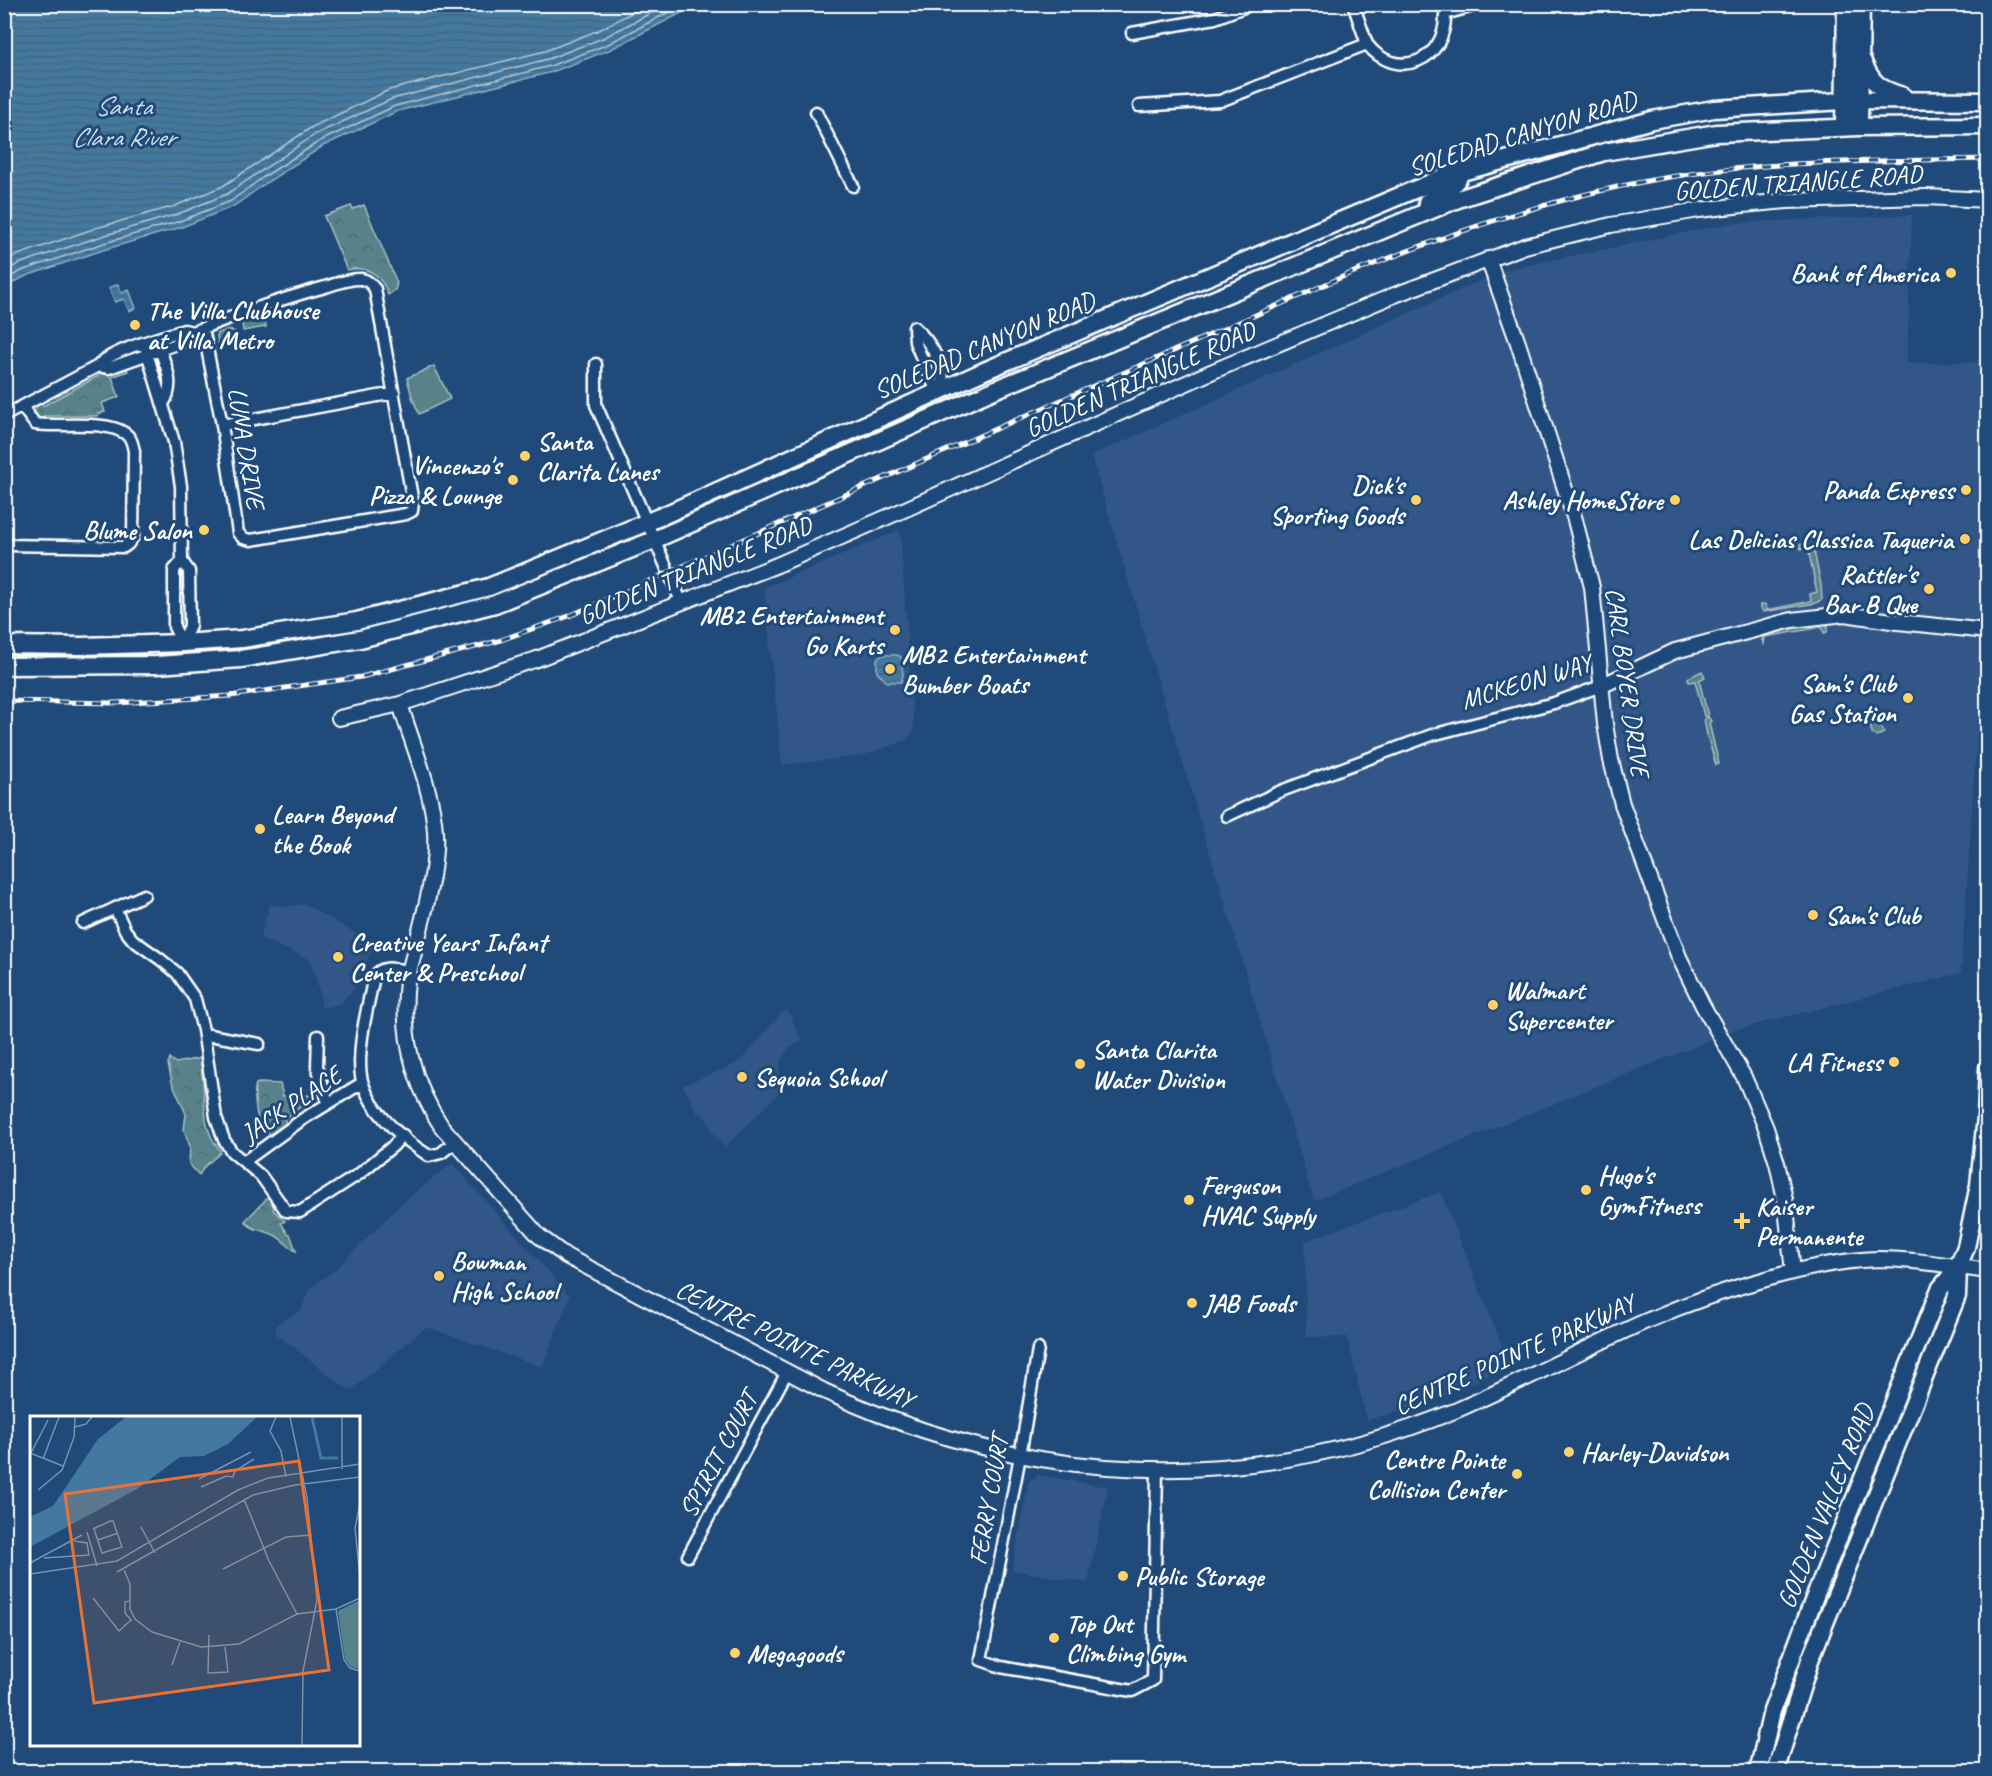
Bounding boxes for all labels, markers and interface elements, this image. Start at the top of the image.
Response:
street label: SOLEDAD CANYON ROAD [1404,83,1642,184]
water label: Santa Clara River [72,89,179,154]
street label: GOLDEN TRIANGLE ROAD [1673,157,1925,208]
place label: Bank of America [1791,257,1941,290]
marker: Bank of America [1944,266,1958,280]
street label: SOLEDAD CANYON ROAD [869,283,1101,407]
place label: The Villa Clubhouse at Villa Metro [147,294,321,357]
street label: GOLDEN TRIANGLE ROAD [1020,313,1262,445]
marker: The Villa Clubhouse at Villa Metro [128,318,142,332]
street label: LUNA DRIVE [221,385,273,514]
place label: Santa Clarita Lanes [537,425,661,488]
place label: Vincenzo's Pizza & Lounge [369,449,504,512]
marker: Santa Clarita Lanes [518,449,532,463]
place label: Dick's Sporting Goods [1270,469,1407,532]
marker: Vincenzo's Pizza & Lounge [506,473,520,487]
place label: Panda Express [1823,474,1957,507]
marker: Panda Express [1959,483,1973,497]
place label: Ashley HomeStore [1503,484,1665,517]
marker: Dick's Sporting Goods [1409,493,1423,507]
marker: Ashley HomeStore [1668,493,1682,507]
street label: GOLDEN TRIANGLE ROAD [574,508,818,632]
place label: Blume Salon [83,514,193,547]
marker: Blume Salon [197,523,211,537]
place label: Las Delicias Classica Taqueria [1688,523,1955,556]
marker: Las Delicias Classica Taqueria [1958,532,1972,546]
place label: Rattler's Bar B Que [1824,558,1920,621]
marker: Rattler's Bar B Que [1922,582,1936,596]
street label: CARL BOYER DRIVE [1598,586,1658,782]
place label: MB2 Entertainment Go Karts [700,599,886,662]
marker: MB2 Entertainment Go Karts [888,623,902,637]
place label: MB2 Entertainment Bumber Boats [902,638,1089,701]
street label: MCKEON WAY [1457,645,1599,717]
marker: MB2 Entertainment Bumber Boats [883,662,897,676]
place label: Sam's Club Gas Station [1789,667,1898,730]
marker: Sam's Club Gas Station [1901,691,1915,705]
place label: Learn Beyond the Book [272,798,397,861]
marker: Learn Beyond the Book [253,822,267,836]
place label: Sam's Club [1825,899,1923,932]
marker: Sam's Club [1806,908,1820,922]
place label: Creative Years Infant Center & Preschool [350,926,551,989]
marker: Creative Years Infant Center & Preschool [331,950,345,964]
place label: Walmart Supercenter [1505,974,1615,1037]
marker: Walmart Supercenter [1486,998,1500,1012]
place label: Santa Clarita Water Division [1092,1033,1226,1096]
place label: LA Fitness [1786,1046,1885,1079]
marker: LA Fitness [1887,1055,1901,1069]
street label: JACK PLACE [233,1057,351,1151]
marker: Santa Clarita Water Division [1073,1057,1087,1071]
place label: Sequoia School [754,1061,889,1094]
marker: Sequoia School [735,1070,749,1084]
place label: Hugo's GymFitness [1598,1159,1703,1222]
place label: Ferguson HVAC Supply [1201,1169,1318,1232]
marker: Hugo's GymFitness [1579,1183,1593,1197]
place label: Kaiser Permanente [1756,1190,1864,1253]
marker: Ferguson HVAC Supply [1182,1193,1196,1207]
marker: Kaiser Permanente [1733,1212,1751,1230]
place label: Bowman High School [451,1245,562,1308]
marker: Bowman High School [432,1269,446,1283]
street label: CENTRE POINTE PARKWAY [670,1273,923,1418]
street label: CENTRE POINTE PARKWAY [1388,1285,1643,1423]
place label: JAB Foods [1202,1287,1298,1320]
marker: JAB Foods [1185,1296,1199,1310]
street label: SPIRIT COURT [671,1381,768,1523]
street label: GOLDEN VALLEY ROAD [1770,1398,1882,1613]
inset map [30,1416,360,1746]
street label: FERRY COURT [961,1428,1017,1567]
place label: Harley-Davidson [1581,1436,1730,1469]
place label: Centre Pointe Collision Center [1367,1443,1508,1506]
marker: Harley-Davidson [1562,1445,1576,1459]
marker: Centre Pointe Collision Center [1510,1467,1524,1481]
place label: Public Storage [1135,1560,1266,1593]
marker: Public Storage [1116,1569,1130,1583]
place label: Top Out Climbing Gym [1066,1607,1187,1670]
marker: Top Out Climbing Gym [1047,1631,1061,1645]
place label: Megagoods [747,1637,846,1670]
marker: Megagoods [728,1646,742,1660]

